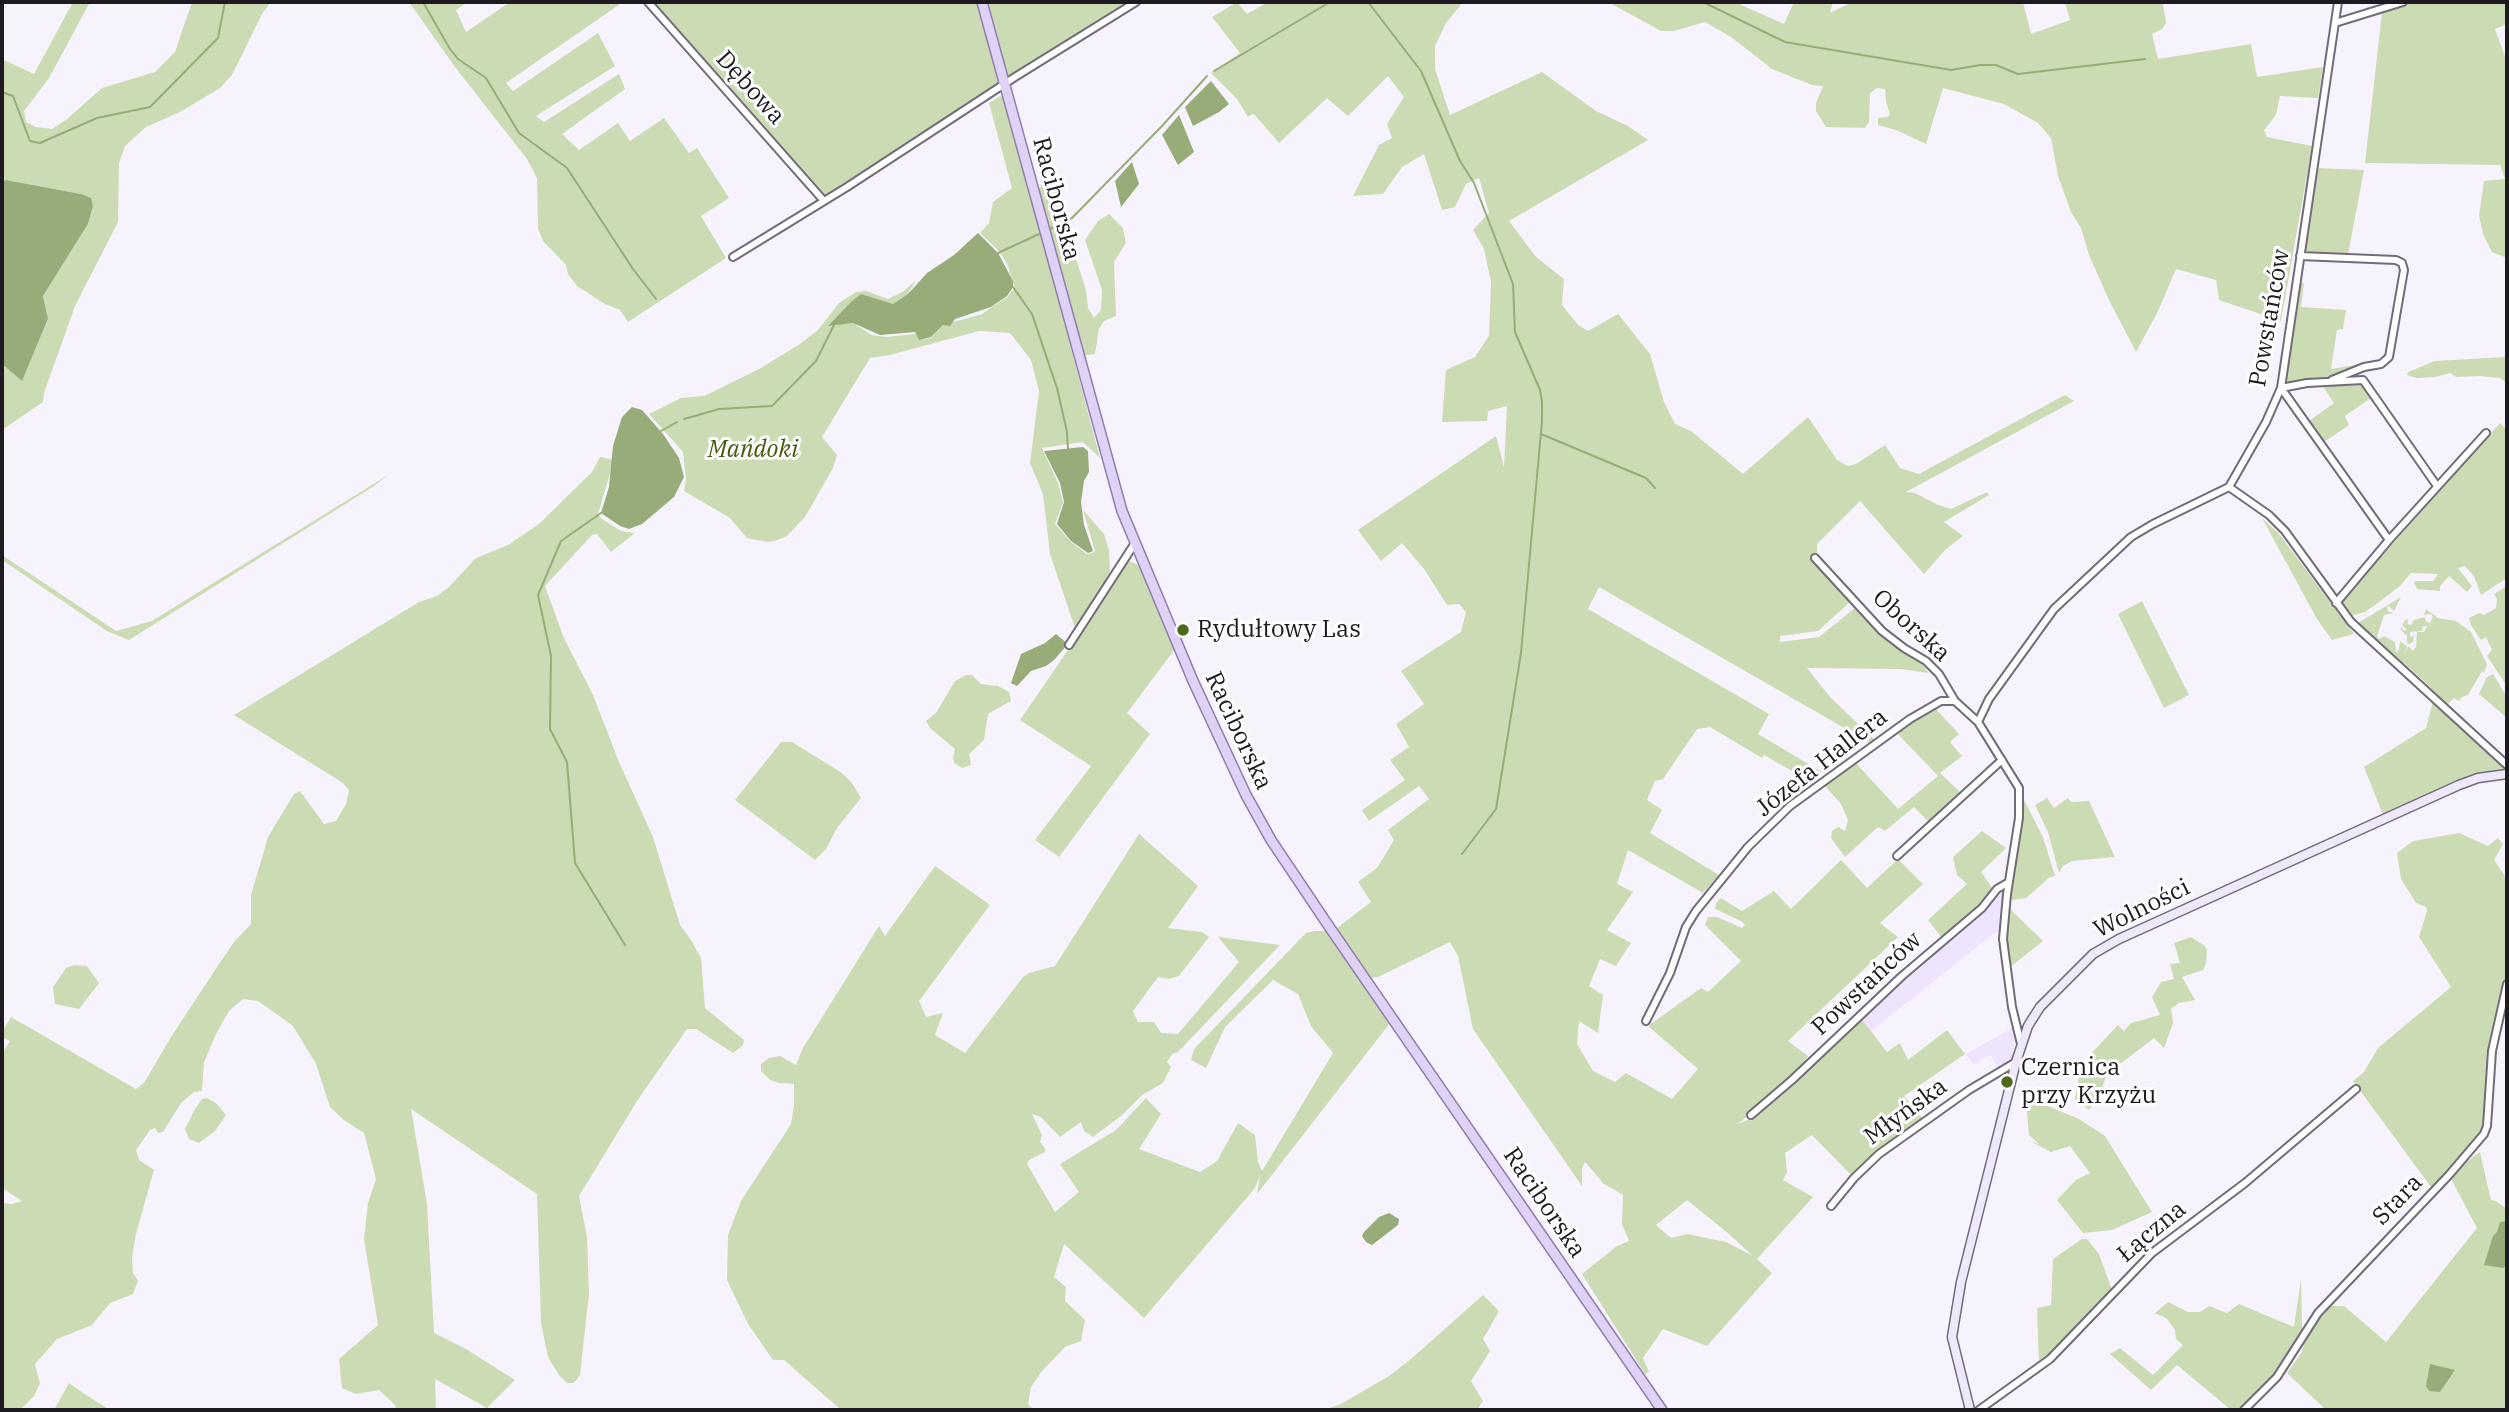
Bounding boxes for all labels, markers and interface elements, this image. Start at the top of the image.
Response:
street label: Dębowa [709,45,791,131]
street label: Raciborska [1026,134,1086,264]
street label: Powstańców [2244,247,2296,389]
park label: Mańdoki [708,436,798,464]
street label: Oborska [1866,584,1956,668]
place label: Rydułtowy Las [1197,616,1361,644]
marker: Rydułtowy Las [1175,622,1191,638]
street label: Raciborska [1198,667,1278,795]
street label: Józefa Hallera [1751,703,1893,823]
street label: Wolności [2089,873,2195,945]
street label: Powstańców [1806,926,1928,1042]
place label: Czernica przy Krzyżu [2021,1054,2156,1110]
street label: Młyńska [1859,1072,1953,1152]
marker: Czernica przy Krzyżu [1999,1074,2015,1090]
street label: Raciborska [1497,1142,1591,1264]
street label: Stara [2367,1169,2429,1231]
street label: Łączna [2112,1195,2192,1269]

